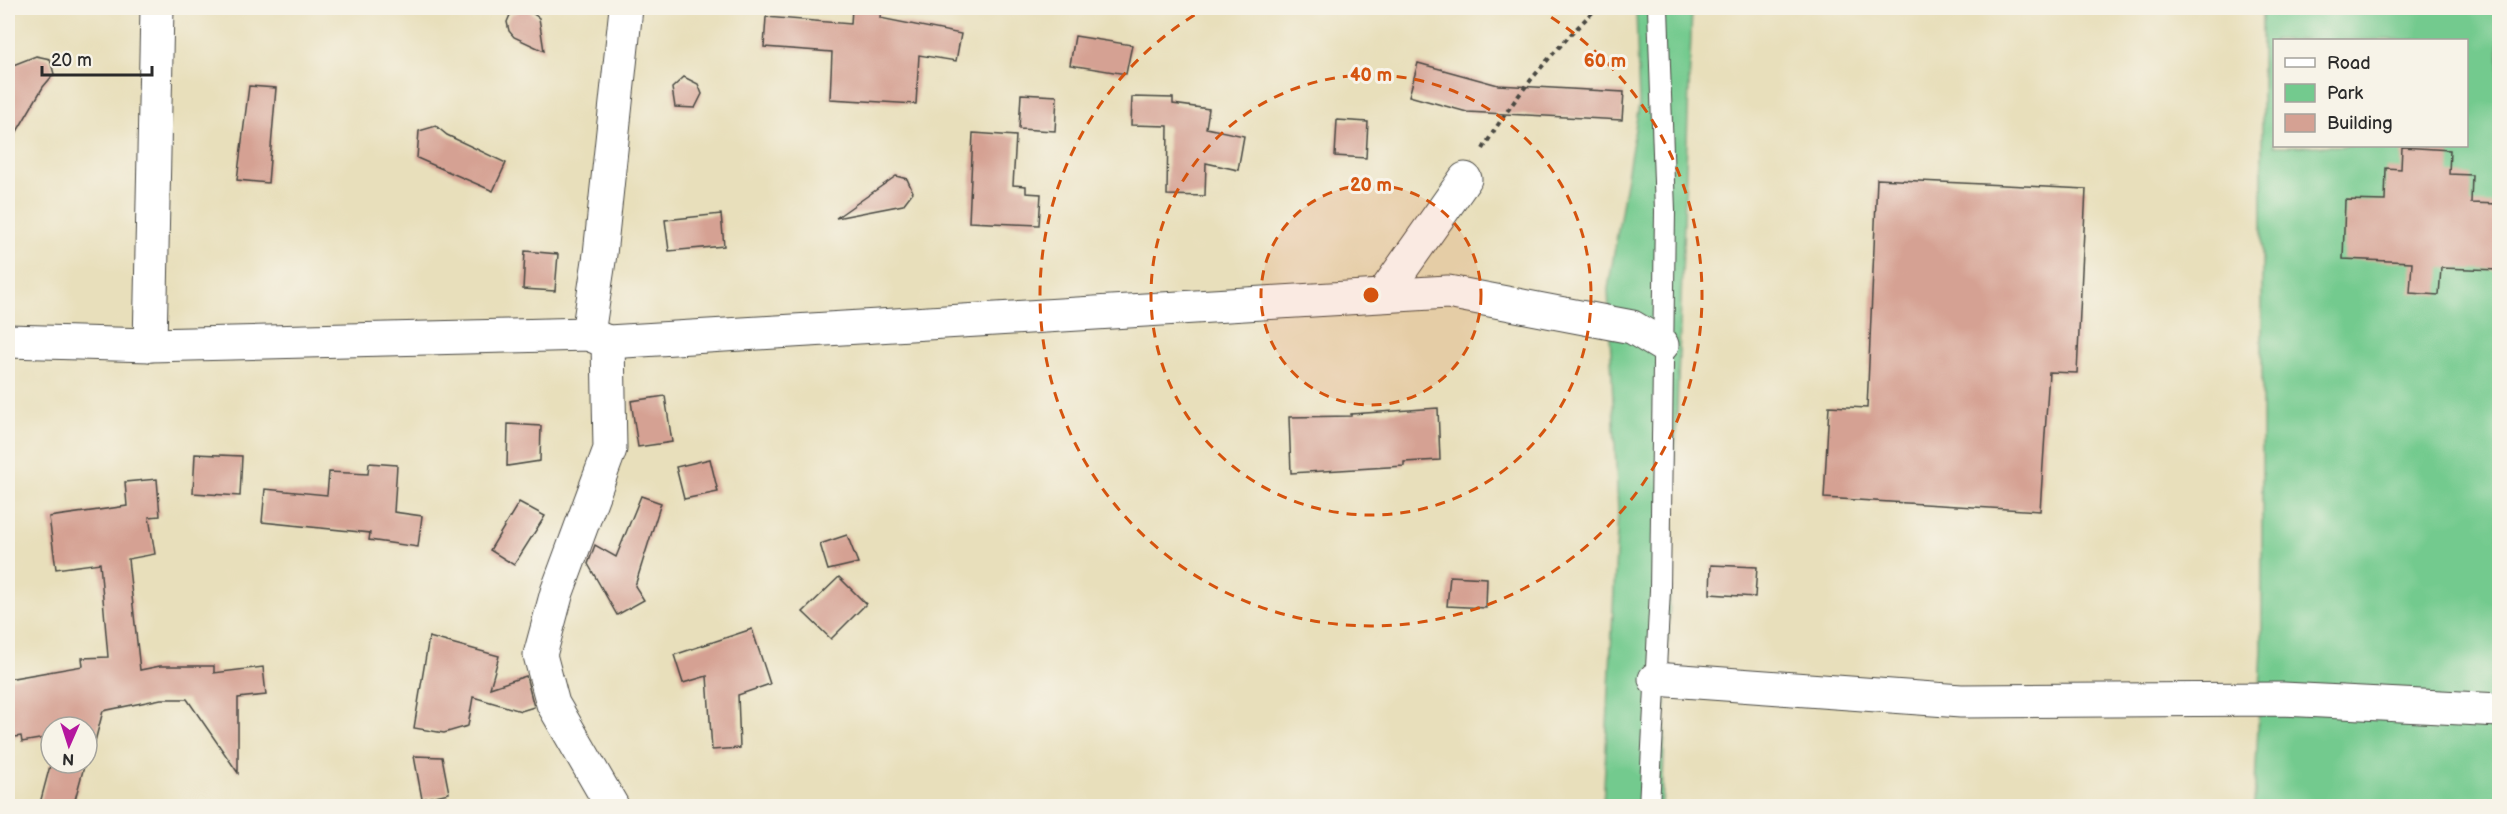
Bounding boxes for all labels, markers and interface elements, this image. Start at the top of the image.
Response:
scale bar [42,39,152,77]
legend [2273,39,2468,147]
text: 20 m [51,50,92,71]
text: 60 m [1584,51,1626,72]
text: Road [2327,53,2371,74]
text: 40 m [1350,65,1392,86]
text: Park [2327,83,2363,104]
text: Building [2327,113,2393,134]
text: 20 m [1350,175,1392,196]
centre of rings [1361,285,1381,305]
north arrow [39,715,99,775]
text: N [62,749,75,768]

